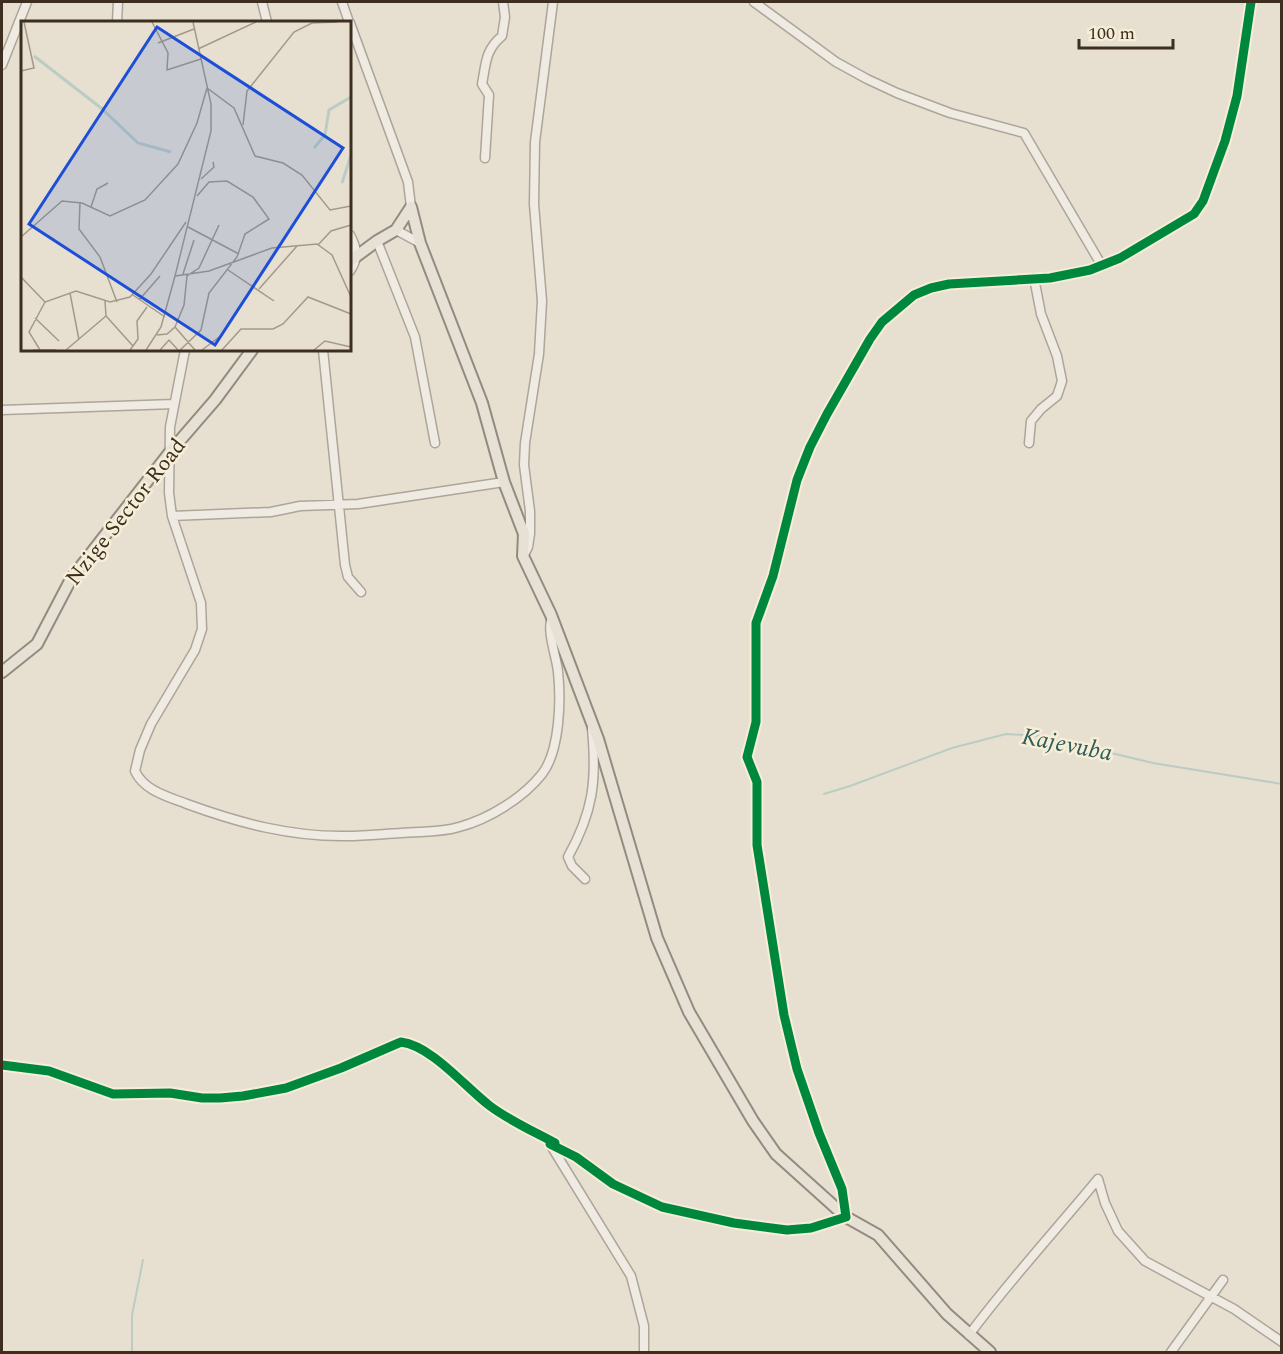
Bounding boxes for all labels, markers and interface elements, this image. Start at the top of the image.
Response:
scale bar [1079,12,1174,50]
text: 100 m [1088,20,1135,47]
inset map [21,21,351,351]
street label: Nzige Sector Road [58,431,194,593]
water label: Kajevuba [1019,719,1115,771]

